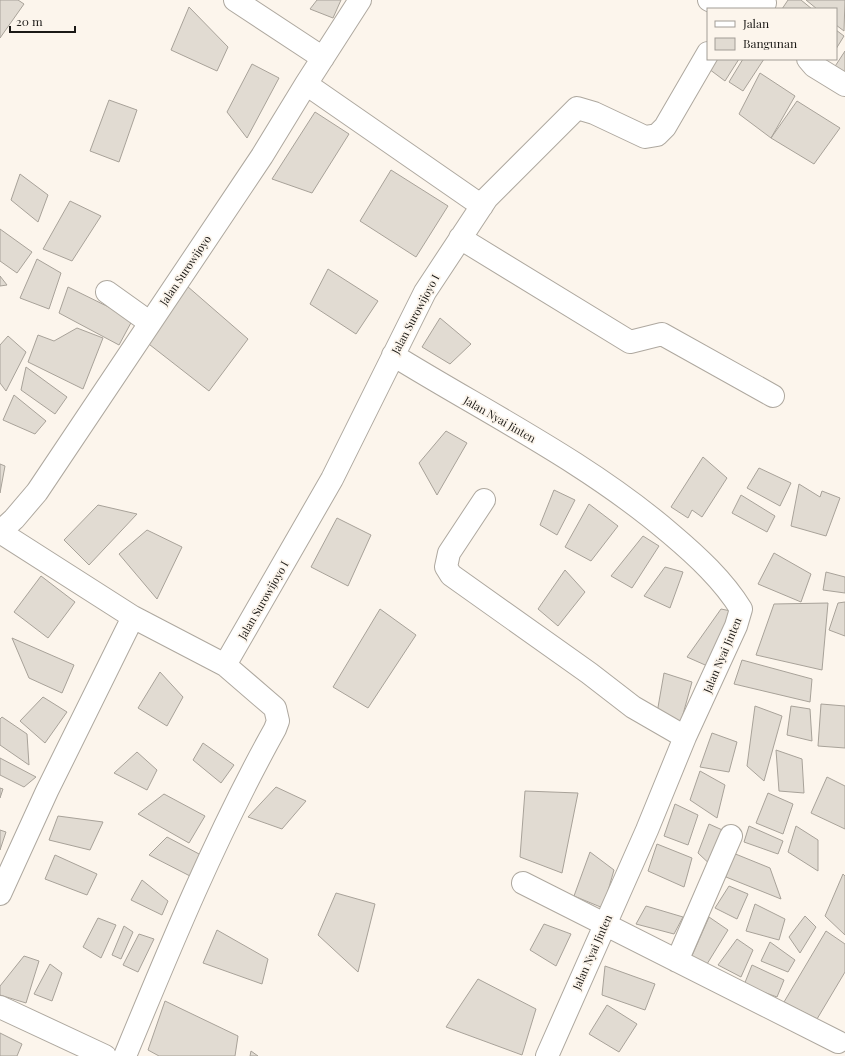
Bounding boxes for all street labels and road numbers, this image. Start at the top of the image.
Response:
street label: Jalan Surowijoyo [155,232,214,309]
street label: Jalan Surowijoyo I [387,271,442,357]
street label: Jalan Nyai Jinten [460,392,539,446]
street label: Jalan Surowijoyo I [234,558,292,643]
street label: Jalan Nyai Jinten [699,615,745,696]
street label: Jalan Nyai Jinten [568,912,615,993]

